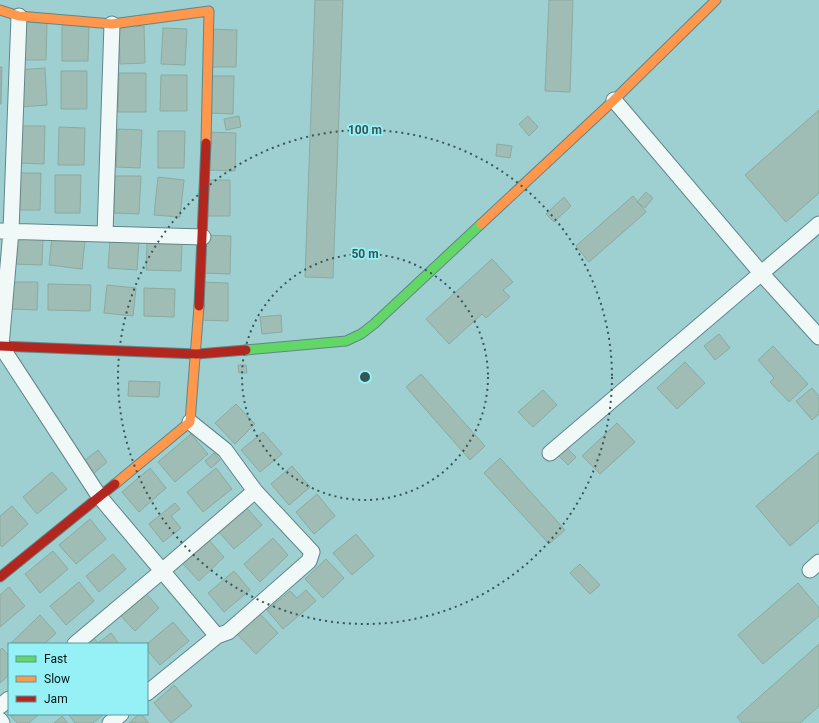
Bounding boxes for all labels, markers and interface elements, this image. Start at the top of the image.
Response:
text: 100 m [348,123,382,137]
text: 50 m [351,247,379,261]
centre of rings [358,370,372,384]
legend [8,643,148,715]
text: Fast [44,652,67,666]
text: Slow [44,672,70,686]
text: Jam [44,692,68,706]

